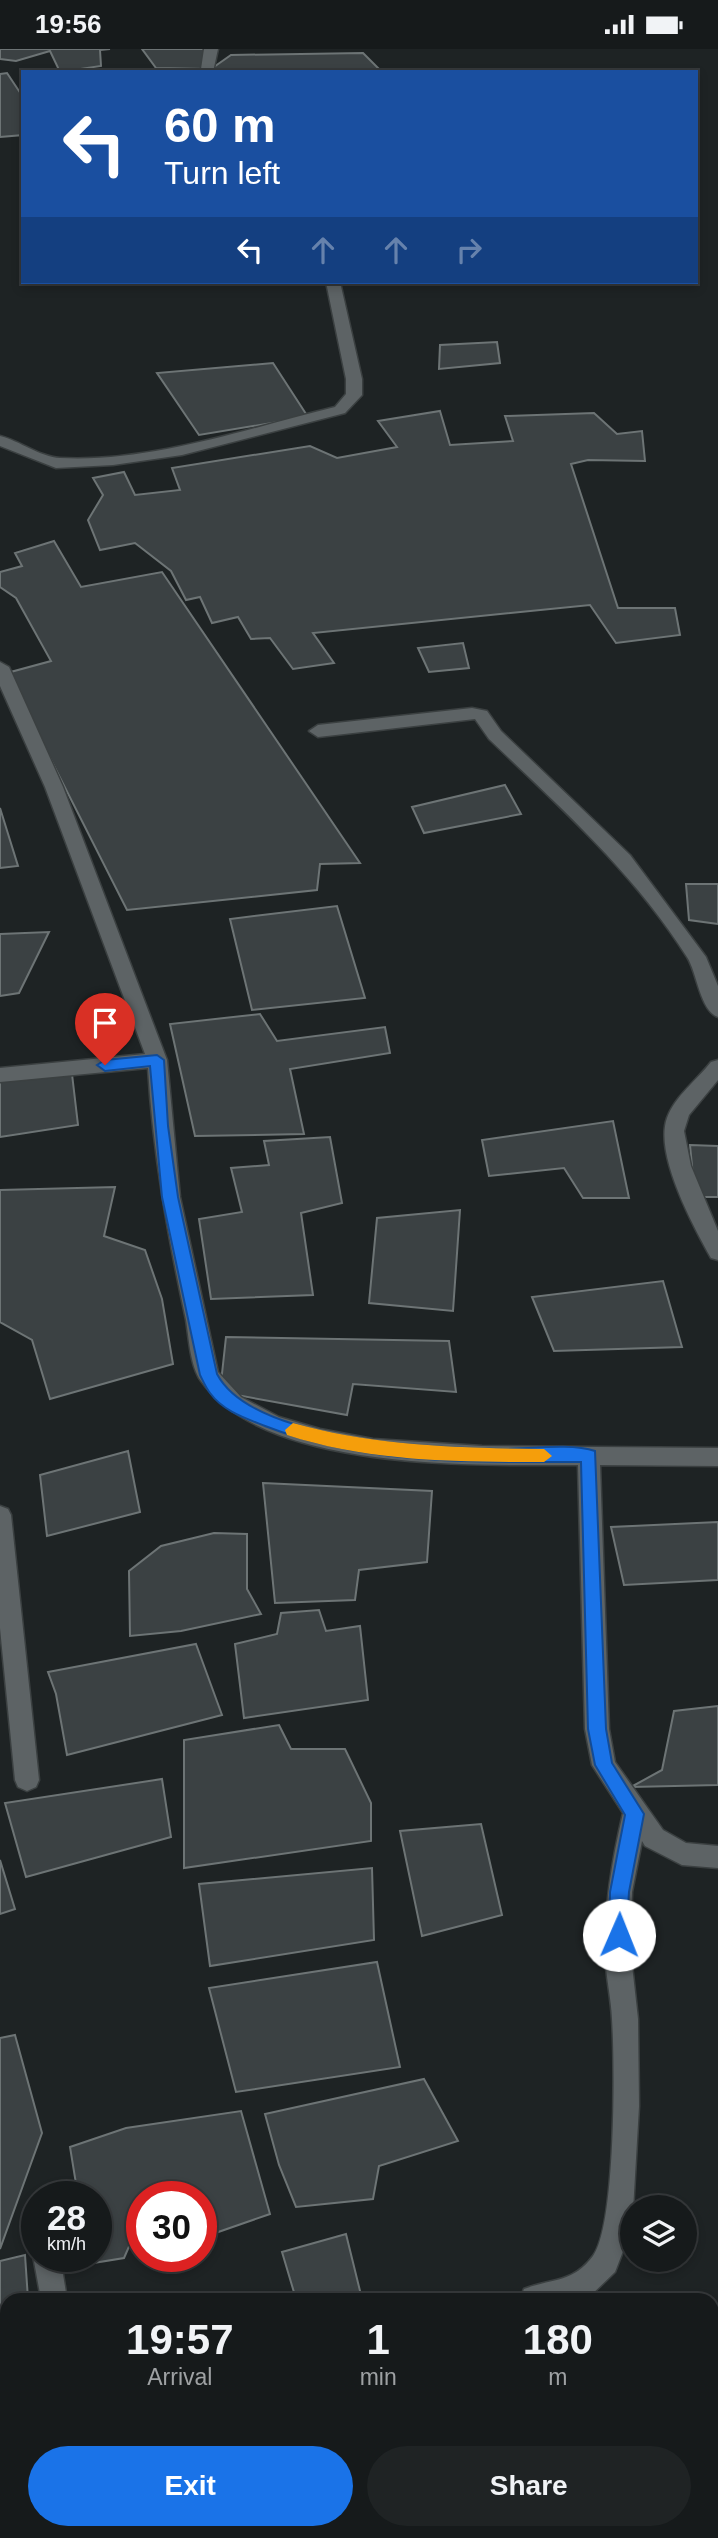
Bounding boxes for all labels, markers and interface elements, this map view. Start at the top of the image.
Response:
text: 19:56 [35,9,102,39]
icon: left [49,98,140,189]
text: 60 m [164,98,276,152]
text: Turn left [164,155,280,191]
icon: left [231,231,269,269]
icon: ahead [304,231,342,269]
icon: ahead [377,231,415,269]
icon: right [450,231,488,269]
pin [75,993,135,1065]
icon: arrive [86,1004,124,1042]
position arrow [582,1898,656,1972]
speed limit sign: 30 [126,2181,217,2272]
map controls [620,2195,697,2272]
button: layers [620,2195,697,2272]
text: 28 [47,2198,86,2237]
text: km/h [47,2234,86,2254]
text: 19:57 [126,2316,234,2363]
text: 1 [366,2316,390,2363]
text: 180 [523,2316,593,2363]
text: Arrival [147,2364,212,2390]
text: min [360,2364,397,2390]
text: m [548,2364,567,2390]
button: Exit [28,2446,353,2526]
button: Share [367,2446,691,2526]

